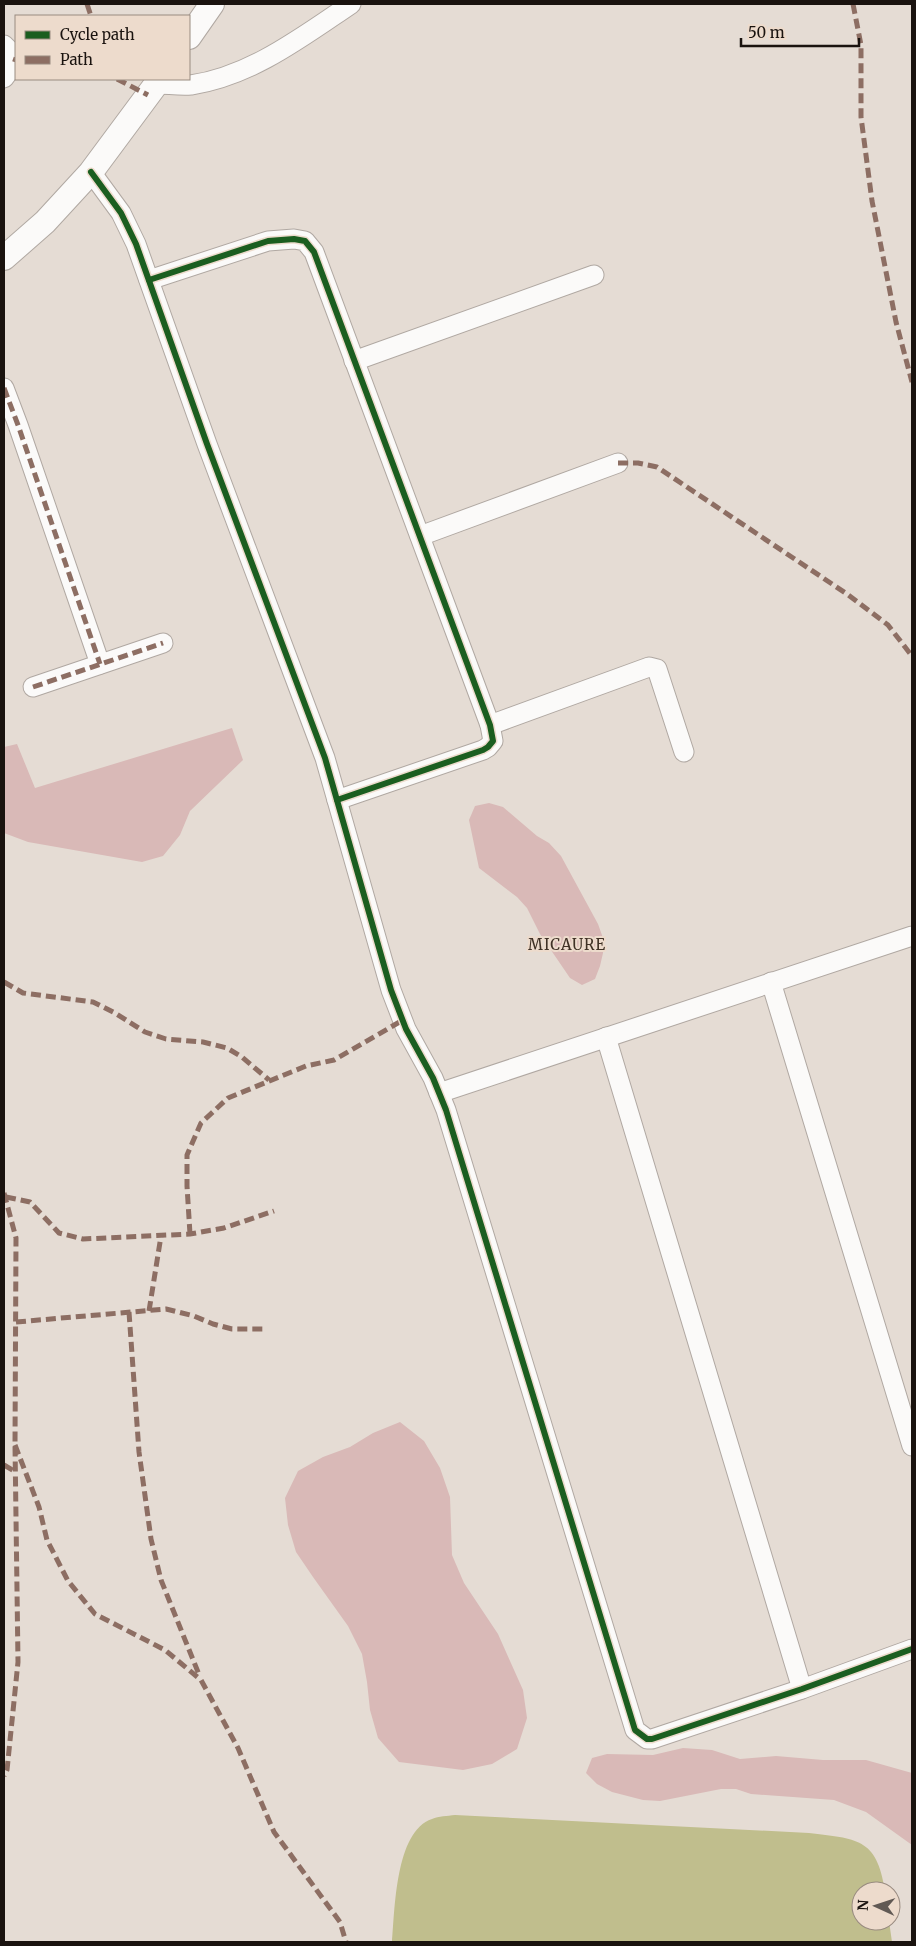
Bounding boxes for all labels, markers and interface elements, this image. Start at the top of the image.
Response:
legend [15,15,190,80]
scale bar [741,15,858,47]
text: 50 m [748,23,785,42]
text: Cycle path [60,25,135,44]
text: Path [60,50,93,69]
district label: MICAURE [528,935,606,954]
north arrow [851,1881,901,1931]
text: N [854,1899,872,1911]

